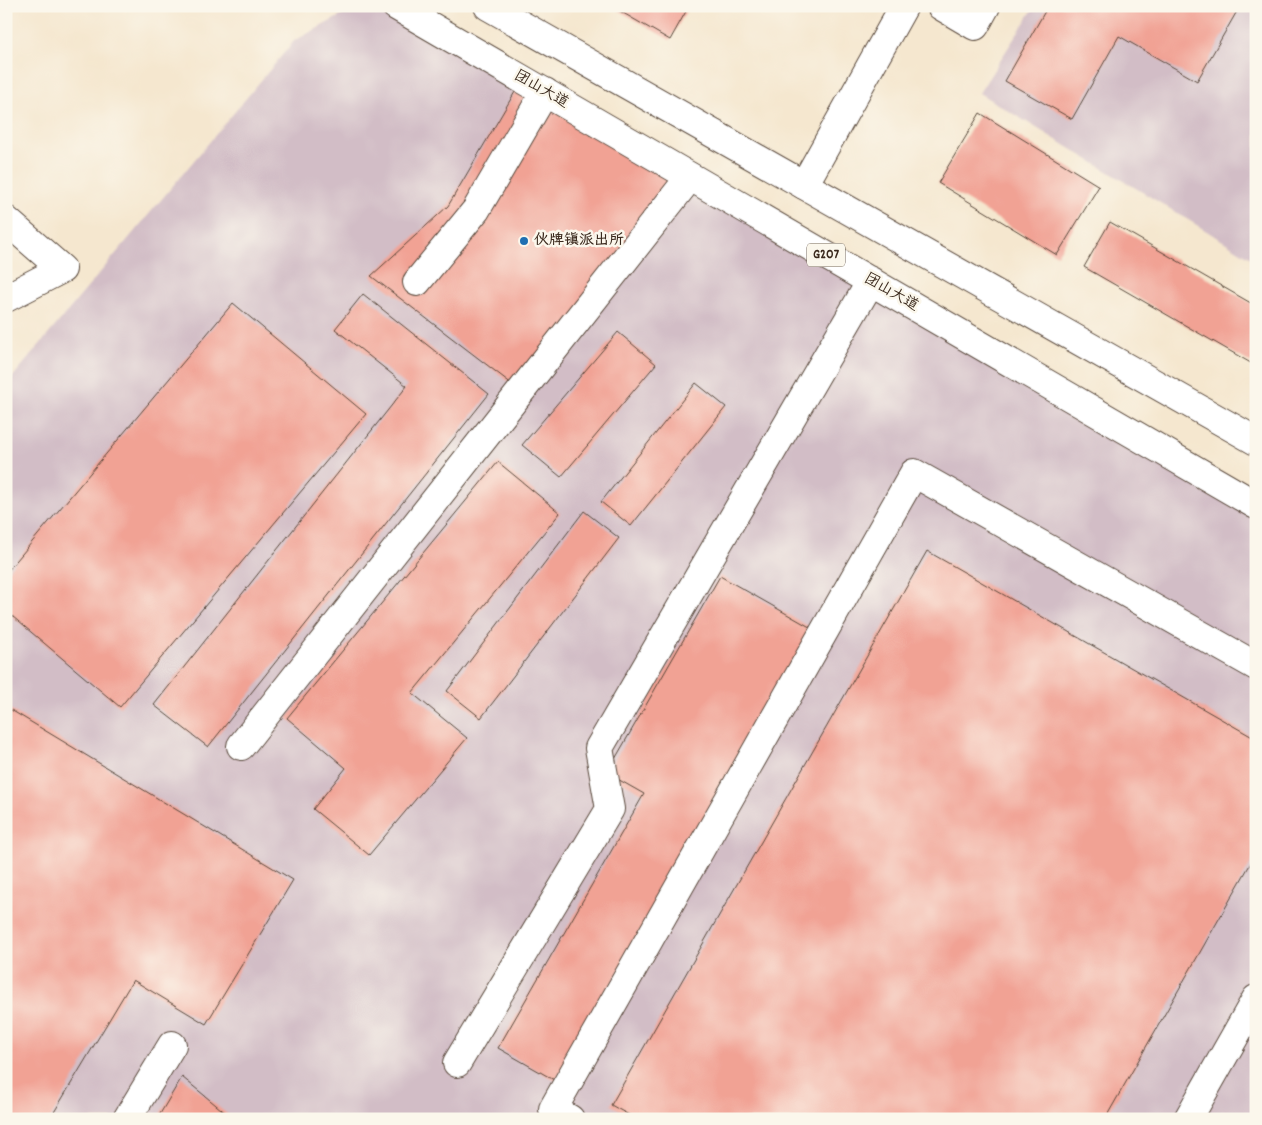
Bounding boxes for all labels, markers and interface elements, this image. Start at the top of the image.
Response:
street label: 团山大道 [510,65,572,115]
place label: 伙牌镇派出所 [534,230,624,252]
marker: 伙牌镇派出所 [518,235,530,247]
road number: G207 [807,244,845,266]
street label: 团山大道 [860,268,922,318]

